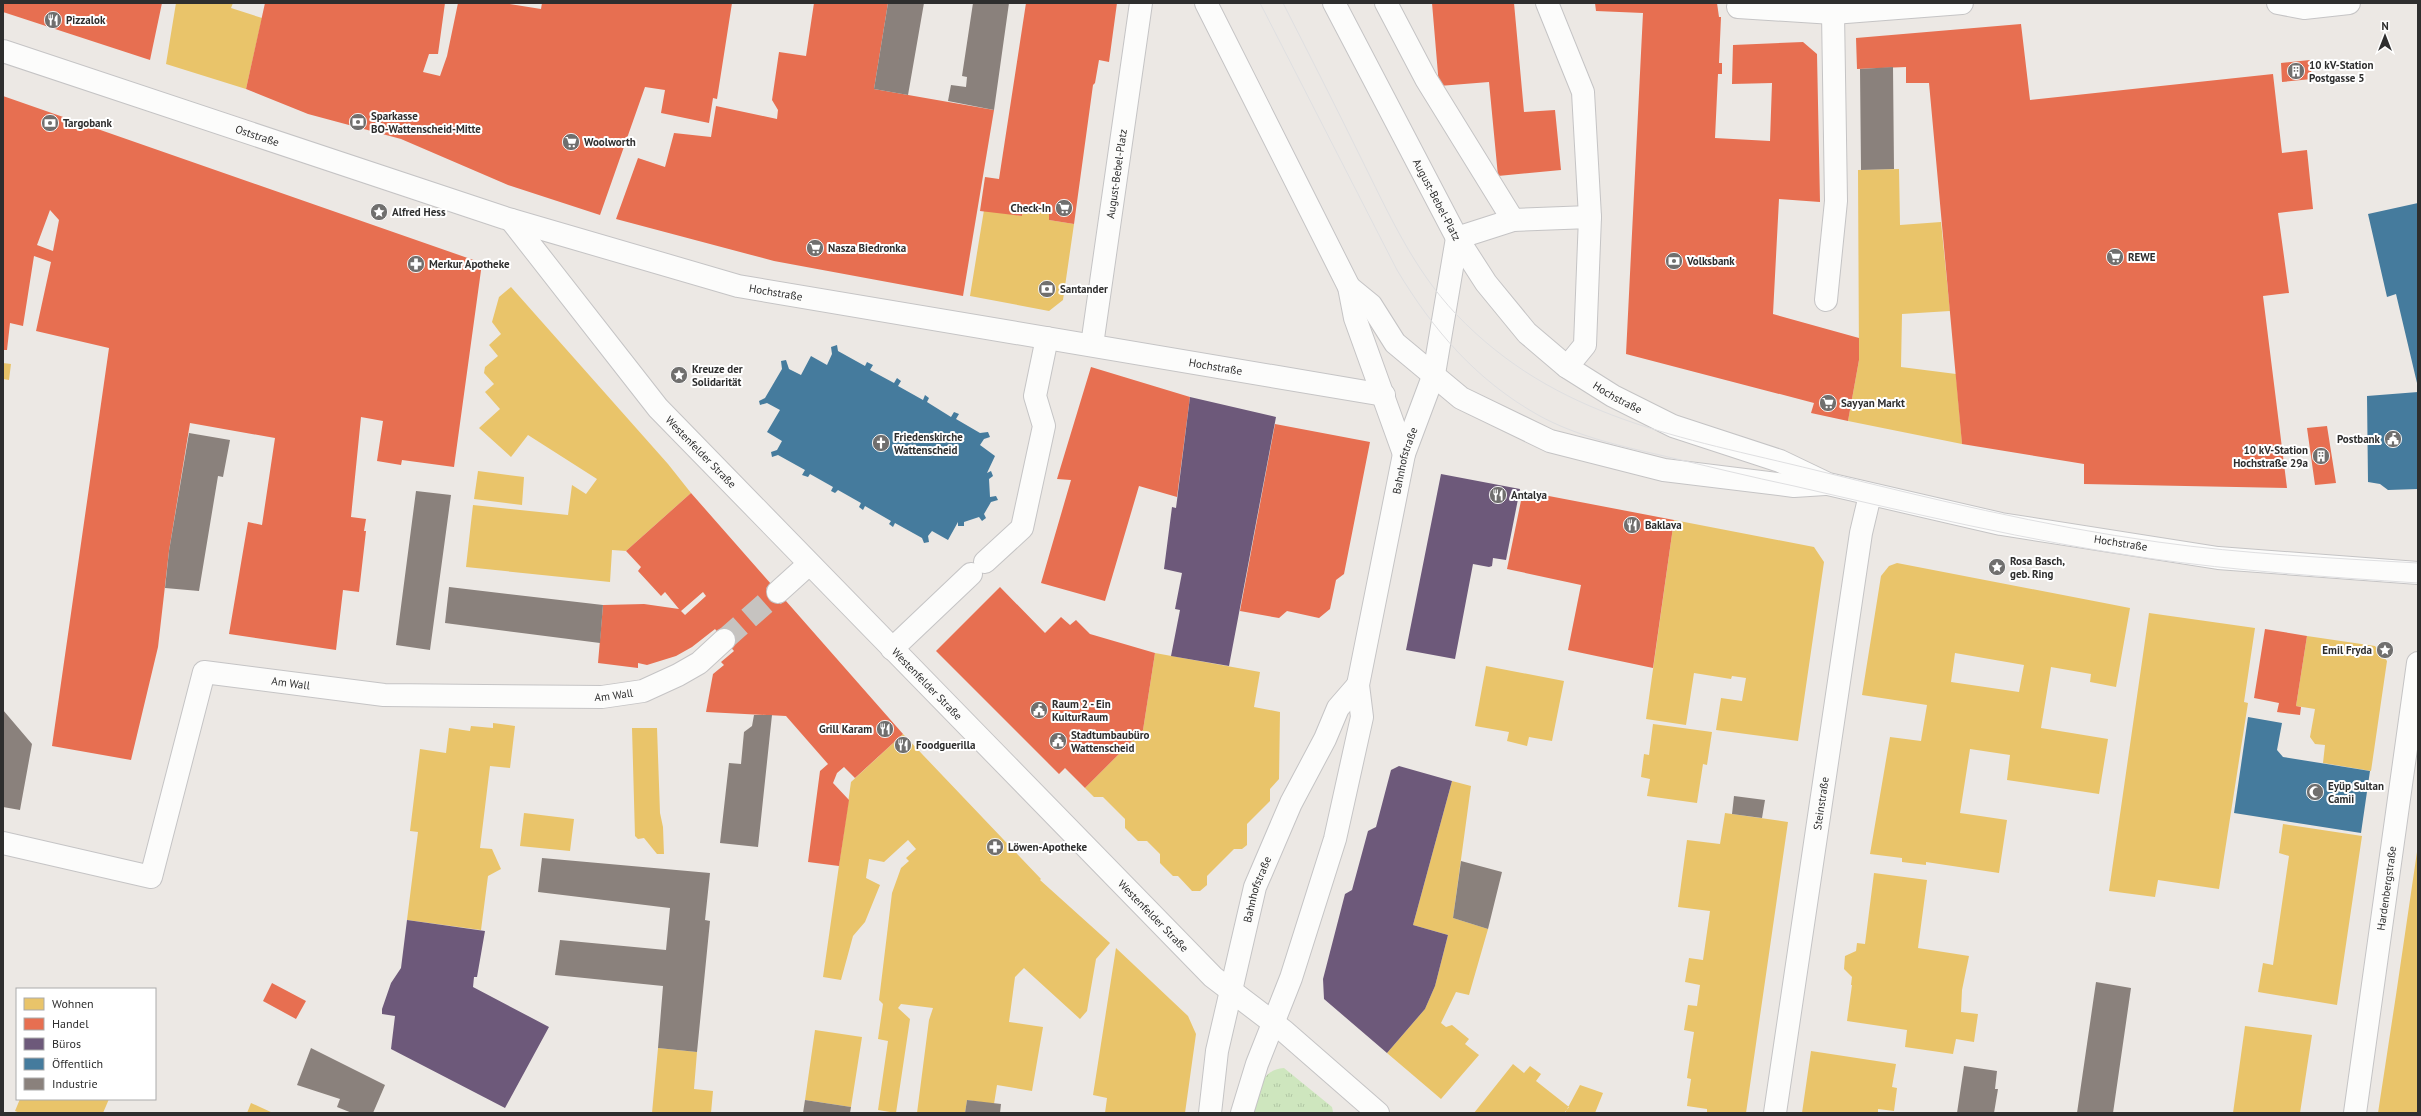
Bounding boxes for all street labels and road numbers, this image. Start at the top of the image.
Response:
street label: Oststraße [233,122,282,150]
street label: August-Bebel-Platz [1103,128,1130,220]
street label: August-Bebel-Platz [1410,156,1464,243]
street label: Hochstraße [748,281,804,304]
street label: Hochstraße [1188,355,1244,378]
street label: Hochstraße [1590,378,1645,417]
street label: Westenfelder Straße [663,413,739,491]
street label: Bahnhofstraße [1389,425,1421,495]
street label: Hochstraße [2093,532,2149,554]
street label: Westenfelder Straße [889,645,966,723]
street label: Am Wall [271,674,312,693]
street label: Am Wall [595,685,635,704]
street label: Steinstraße [1810,775,1832,831]
street label: Hardenbergstraße [2374,845,2399,931]
street label: Bahnhofstraße [1240,854,1274,924]
street label: Westenfelder Straße [1115,877,1192,955]

